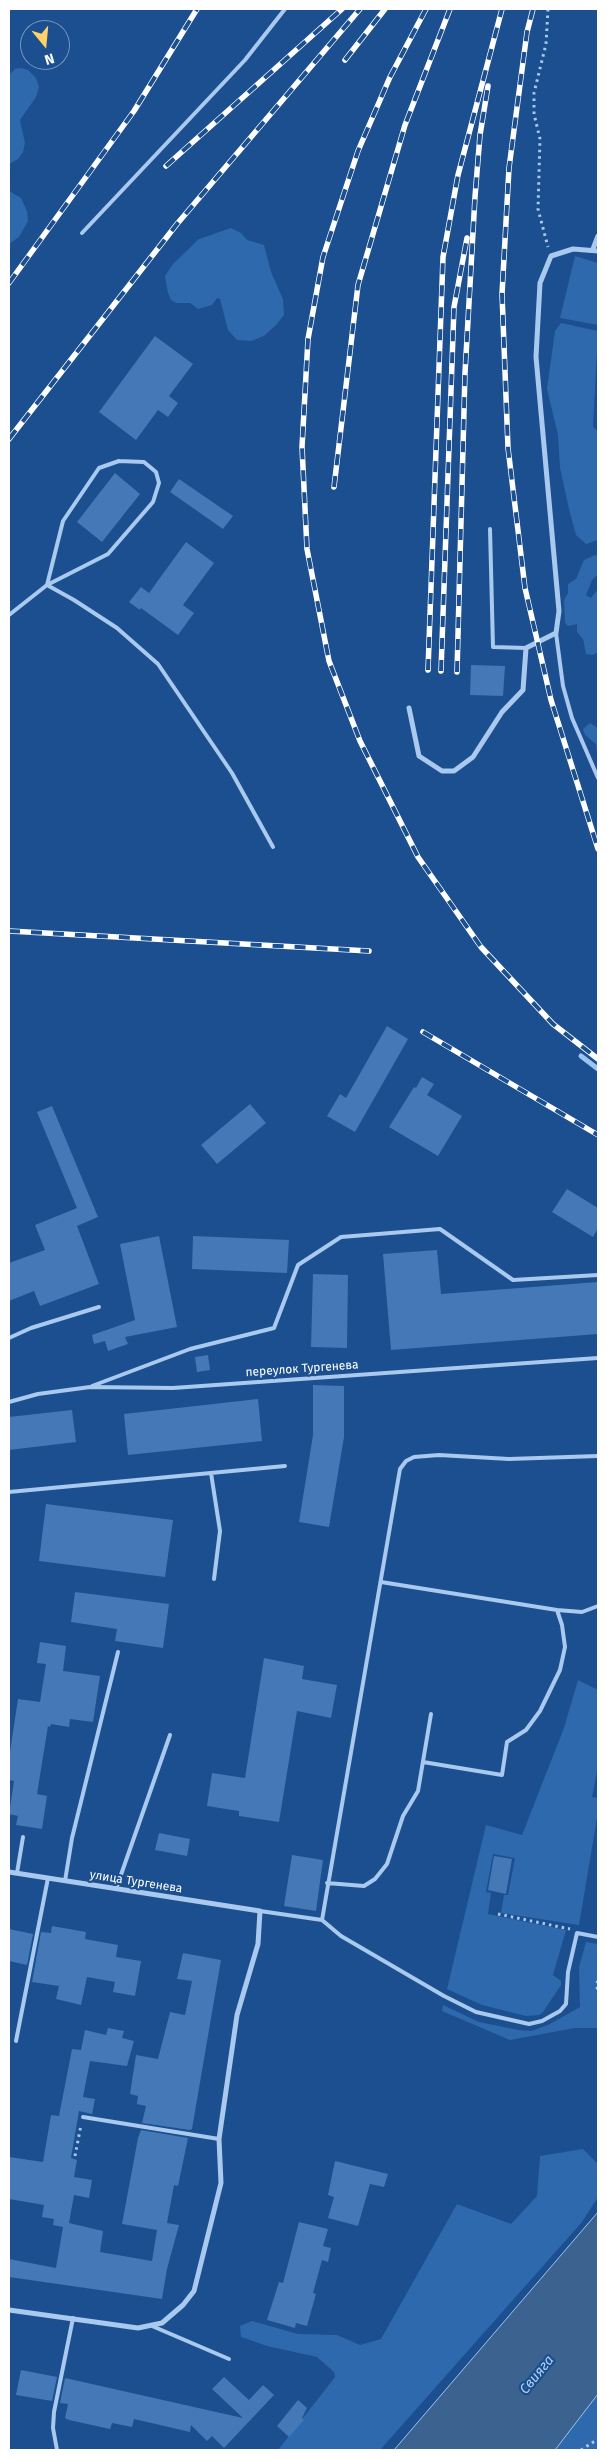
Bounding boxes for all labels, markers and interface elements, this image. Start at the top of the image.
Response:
north arrow [20,20,70,70]
text: N [42,49,56,68]
street label: переулок Тургенева [245,1358,359,1380]
street label: улица Тургенева [89,1868,183,1896]
water label: Свияга [516,2352,558,2398]

